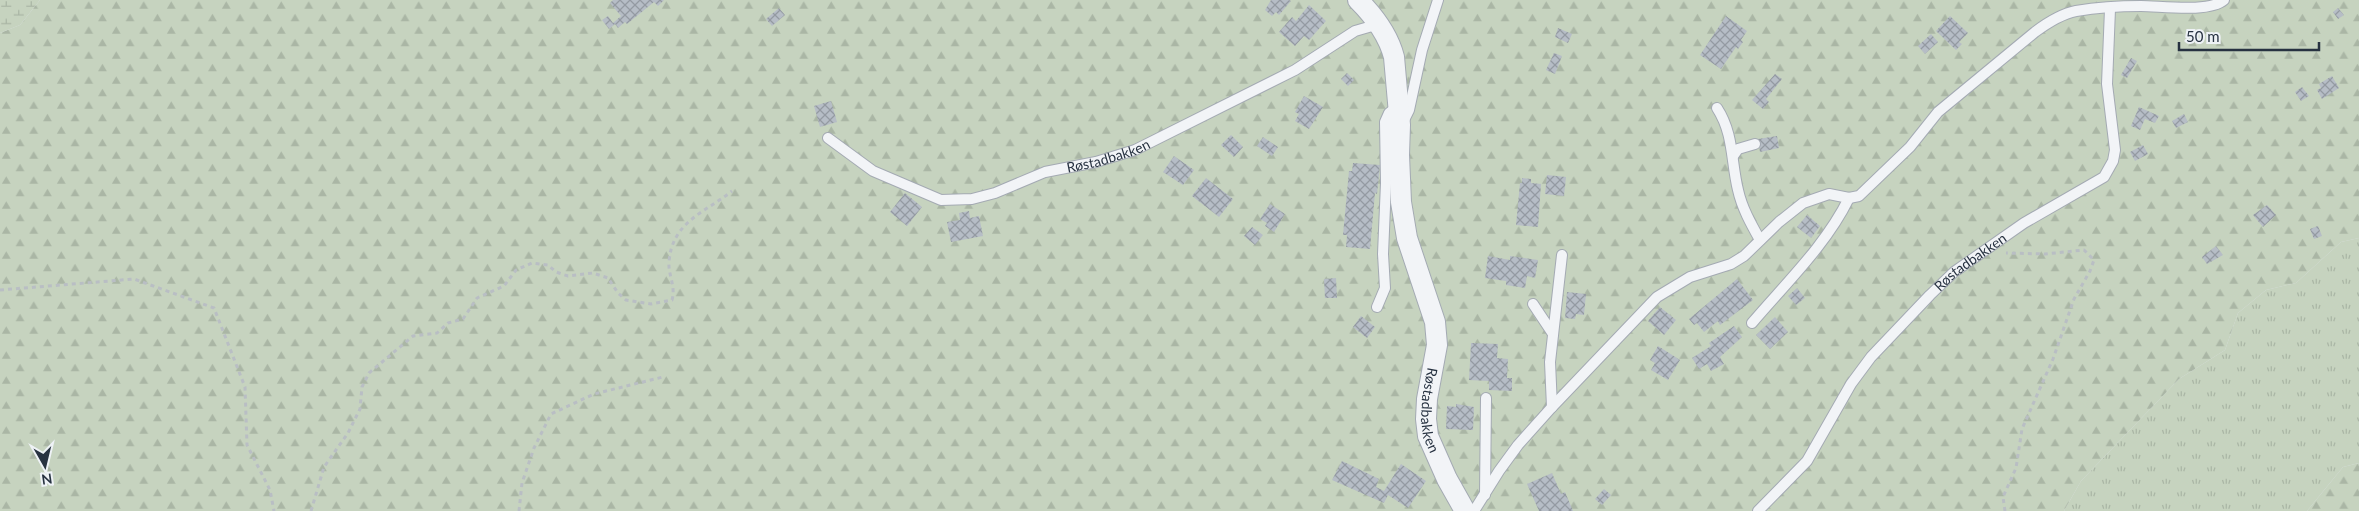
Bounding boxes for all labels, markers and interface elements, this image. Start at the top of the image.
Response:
scale bar [2179,20,2319,52]
text: 50 m [2186,27,2220,45]
street label: Røstadbakken [1065,135,1152,176]
street label: Røstadbakken [1930,229,2009,295]
street label: Røstadbakken [1418,366,1443,455]
north arrow [20,441,70,491]
text: N [40,470,53,489]

